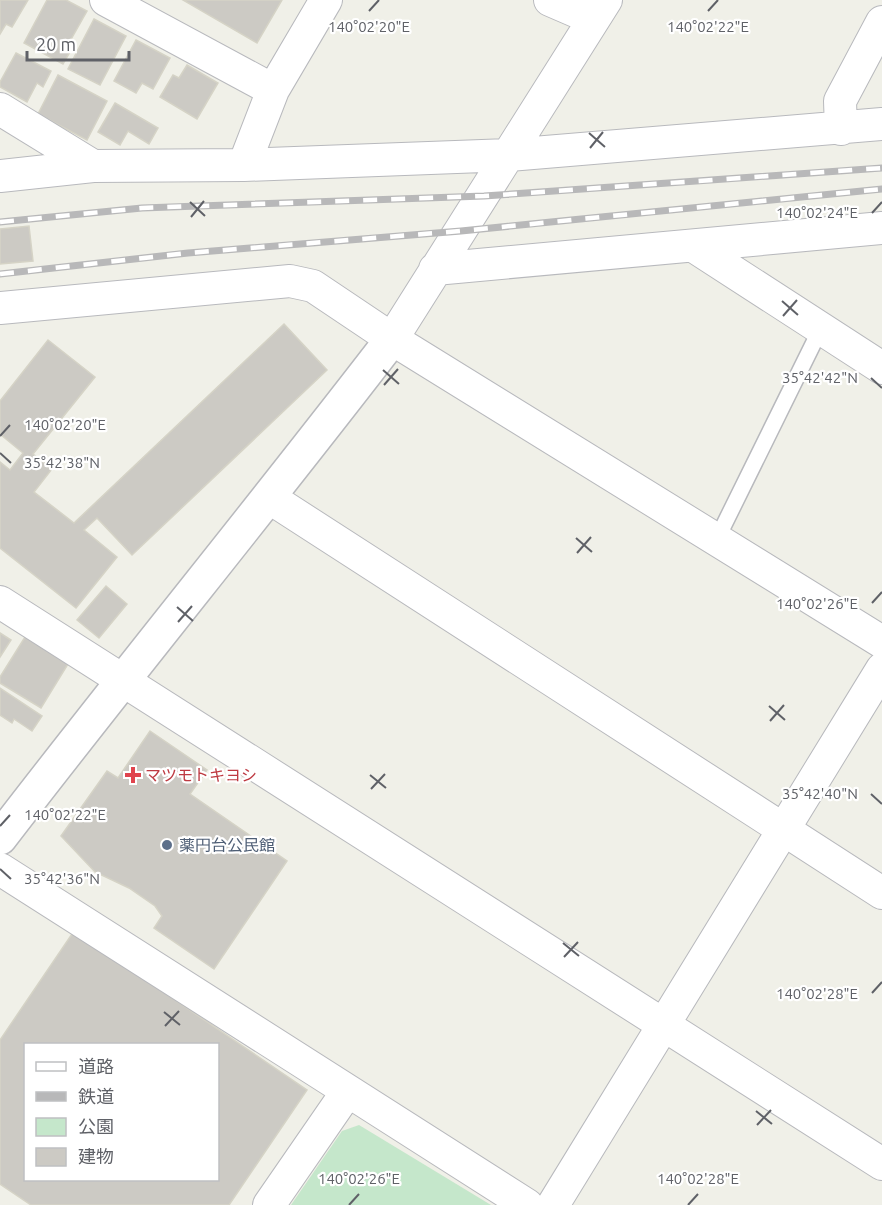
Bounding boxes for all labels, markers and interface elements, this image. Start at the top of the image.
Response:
text: 140°02'20"E [328,18,410,35]
text: 140°02'22"E [667,18,749,35]
scale bar [27,24,129,62]
text: 20 m [36,34,76,54]
text: 140°02'24"E [776,204,858,221]
text: 35°42'42"N [782,369,858,386]
text: 140°02'20"E [24,416,106,433]
text: 35°42'38"N [24,454,100,471]
text: 140°02'26"E [776,595,858,612]
place label: マツモトキヨシ [145,766,257,784]
marker: マツモトキヨシ [126,768,140,782]
text: 35°42'40"N [782,785,858,802]
text: 140°02'22"E [24,806,106,823]
place label: 薬円台公民館 [179,836,275,854]
marker: 薬円台公民館 [160,838,174,852]
text: 35°42'36"N [24,870,100,887]
text: 140°02'28"E [776,985,858,1002]
legend [24,1043,219,1181]
text: 道路 [78,1056,114,1076]
text: 鉄道 [78,1086,114,1106]
text: 公園 [78,1116,114,1136]
text: 建物 [78,1146,114,1166]
text: 140°02'26"E [318,1170,400,1187]
text: 140°02'28"E [657,1170,739,1187]

